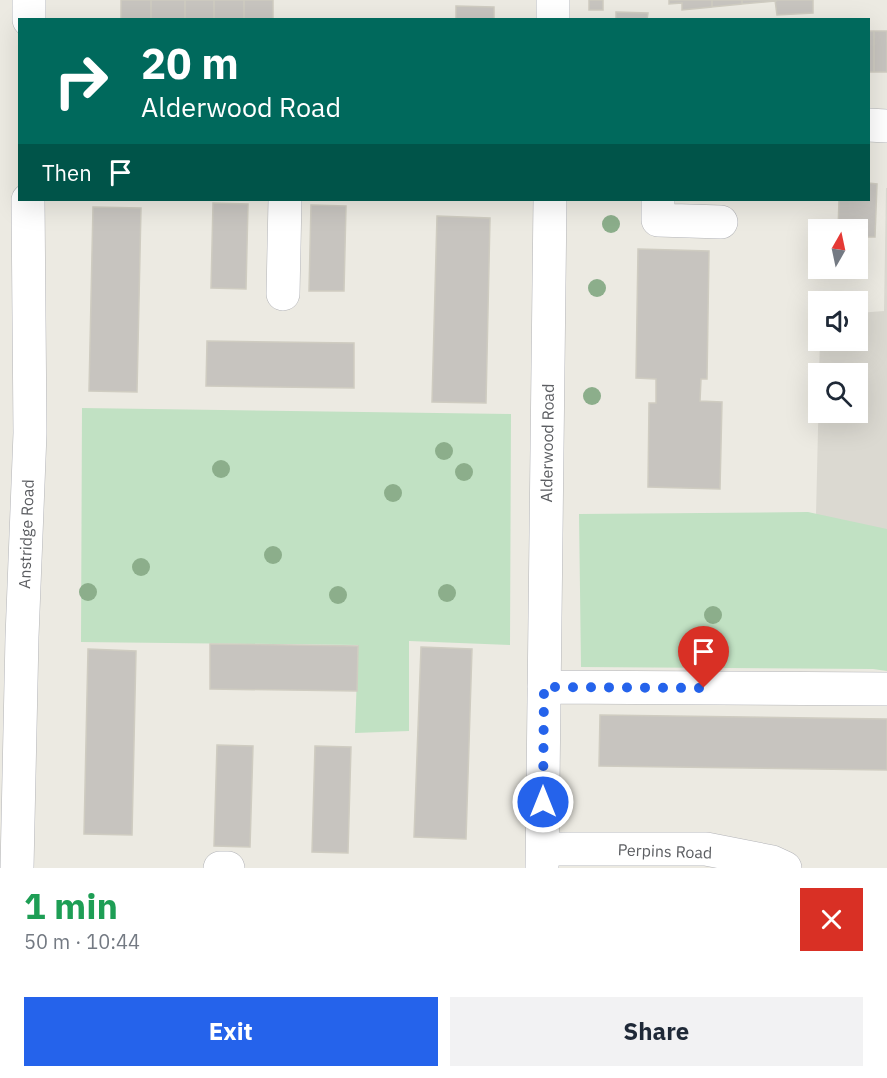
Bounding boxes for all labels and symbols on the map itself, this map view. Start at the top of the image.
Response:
north arrow [808,219,868,279]
street label: Alderwood Road [536,384,558,502]
street label: Anstridge Road [14,479,38,589]
pin [678,626,729,688]
position arrow [511,770,575,834]
street label: Perpins Road [617,839,713,863]

